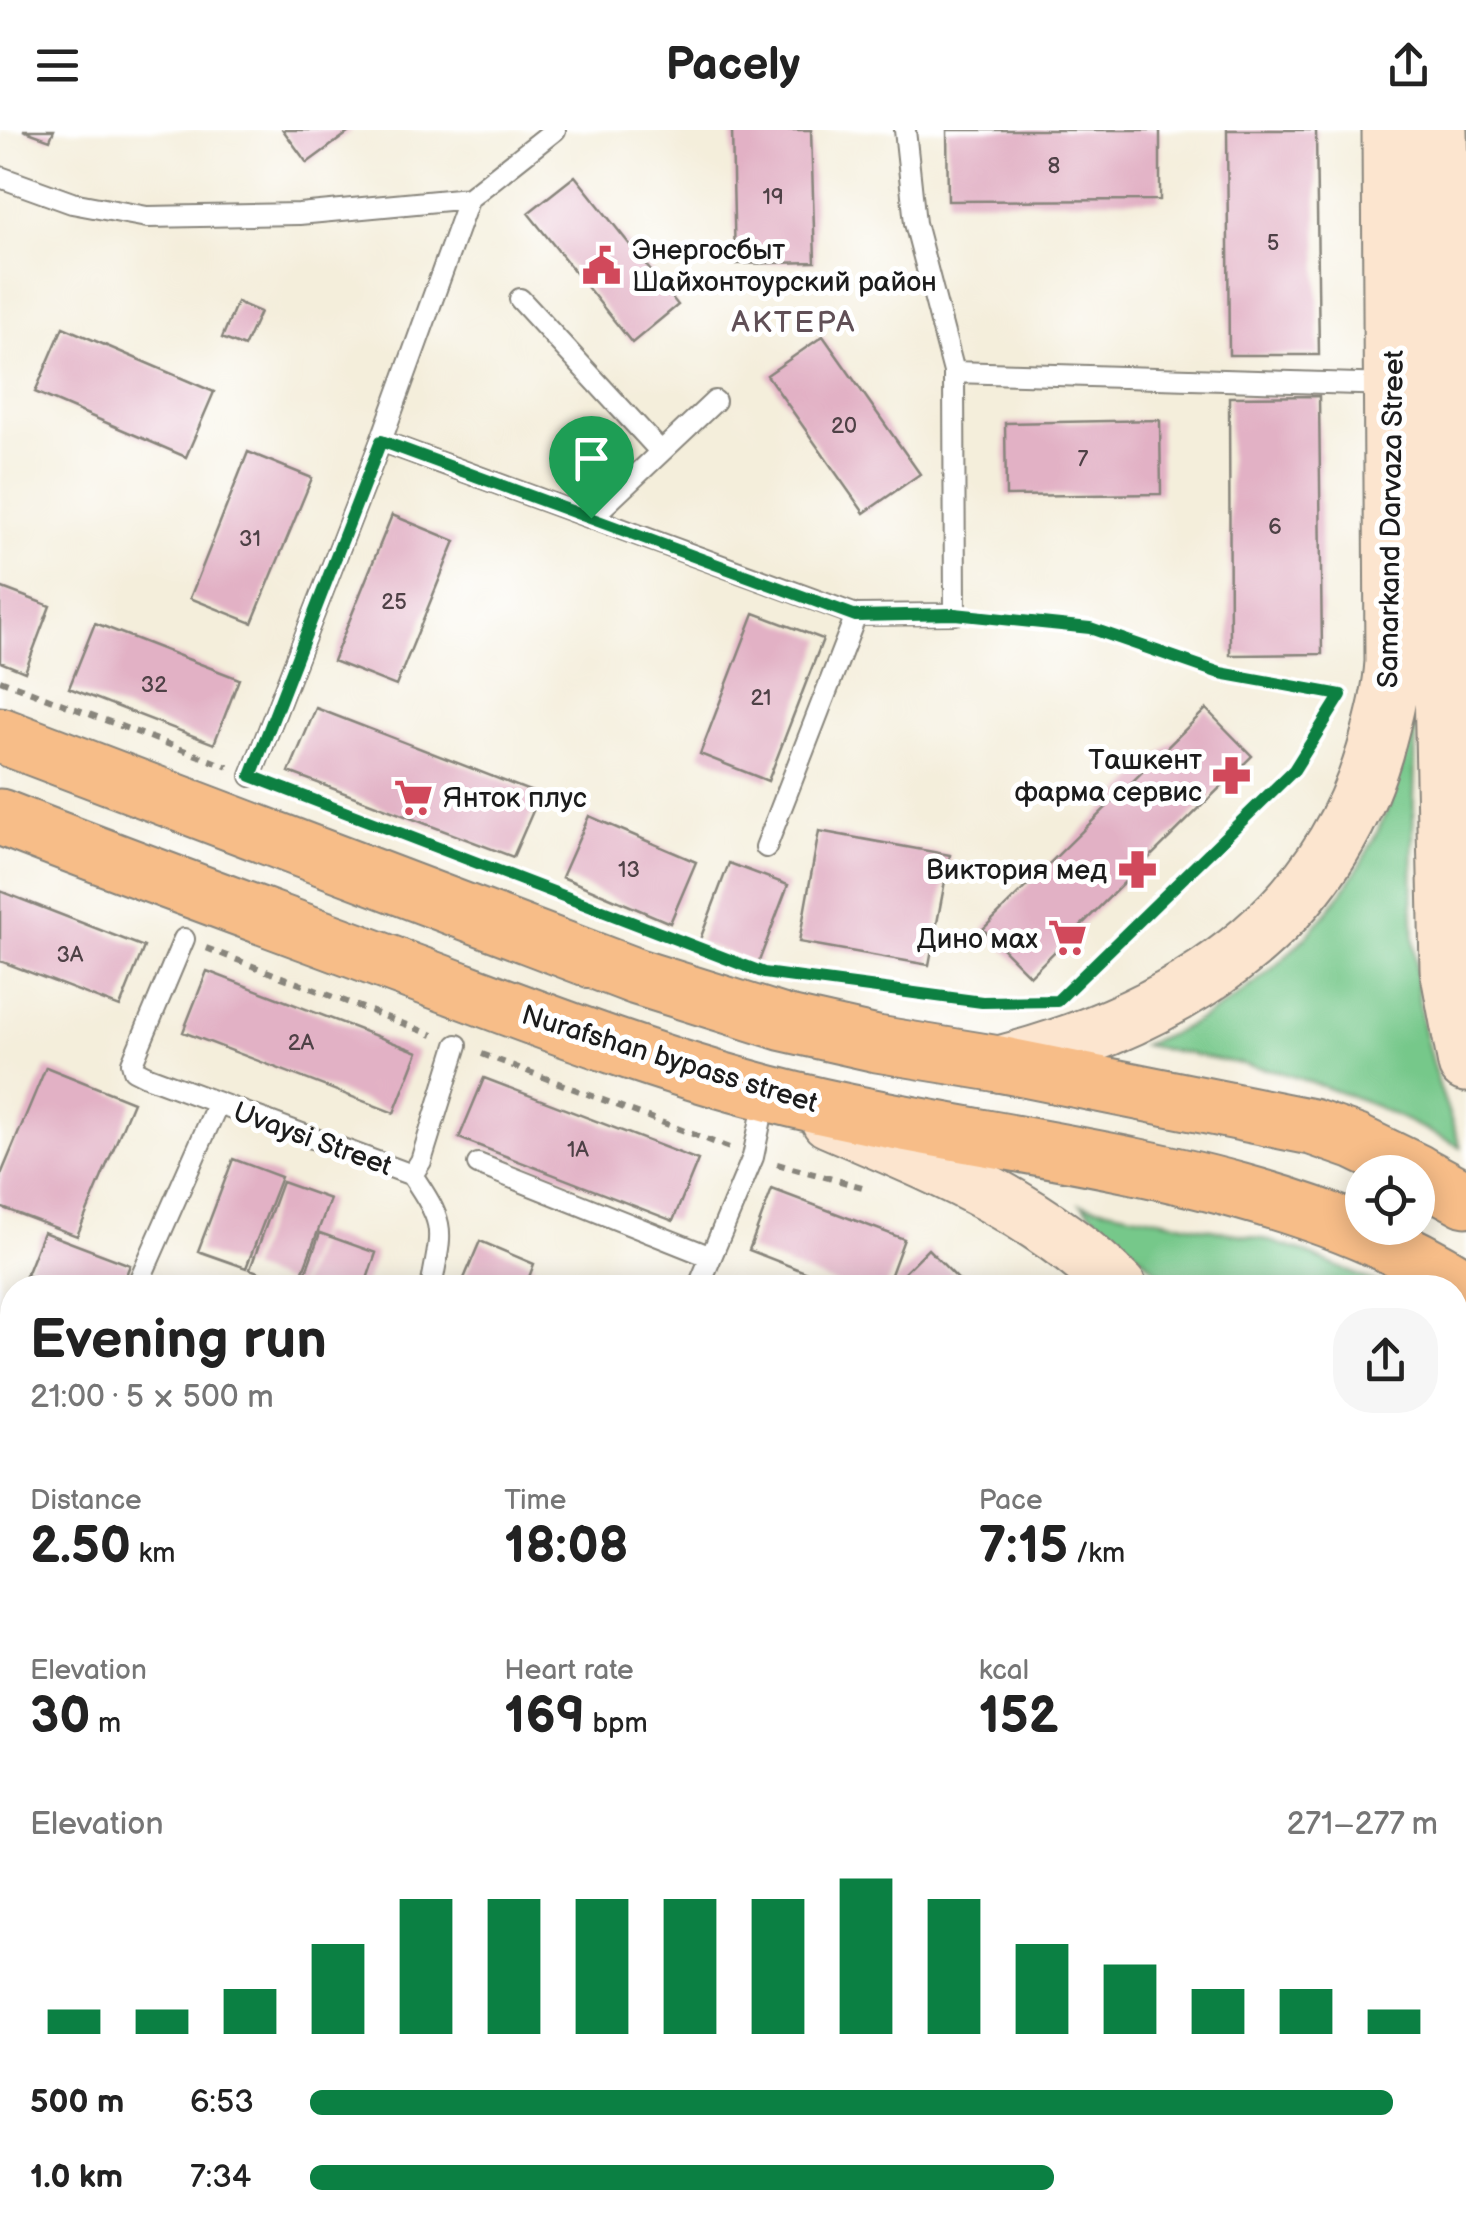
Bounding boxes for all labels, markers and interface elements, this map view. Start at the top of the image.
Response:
icon: menu [30,38,85,93]
text: Pacely [666,38,800,93]
icon: share [1381,38,1436,93]
house number: 8 [1048,153,1060,180]
house number: 19 [762,184,784,211]
house number: 5 [1267,230,1279,257]
place label: Энергосбыт Шайхонтоурский район [632,234,937,299]
public building icon: Энергосбыт Шайхонтоурский район [581,244,623,286]
district label: AKTEPA [731,305,857,341]
street label: Samarkand Darvaza Street [1372,349,1411,688]
house number: 20 [831,413,857,440]
pin [549,416,634,519]
icon: arrive [564,431,619,486]
house number: 7 [1078,446,1089,473]
house number: 6 [1268,514,1282,541]
house number: 31 [239,526,261,553]
house number: 25 [381,589,407,616]
house number: 32 [141,672,167,699]
house number: 21 [750,685,772,712]
place label: Ташкент фарма сервис [1015,744,1202,809]
pharmacy icon: Ташкент фарма сервис [1211,754,1253,796]
supermarket icon: Янток плус [392,776,434,818]
place label: Янток плус [443,782,587,815]
pharmacy icon: Виктория мед [1116,848,1158,890]
place label: Виктория мед [926,854,1107,887]
house number: 13 [618,857,640,884]
supermarket icon: Дино мах [1047,917,1089,959]
place label: Дино мах [917,923,1038,956]
house number: 3А [57,942,84,969]
street label: Nurafshan bypass street [518,999,822,1120]
house number: 2А [288,1030,315,1057]
street label: Uvaysi Street [229,1095,397,1183]
house number: 1А [567,1137,590,1164]
map controls [1345,1155,1435,1245]
button: locate [1345,1155,1435,1245]
text: Evening run [30,1307,327,1374]
button: share [1333,1308,1438,1413]
text: 21:00 · 5 × 500 m [30,1378,274,1417]
text: Distance [30,1484,142,1517]
text: Time [504,1484,566,1517]
text: Pace [979,1484,1043,1517]
text: 2.50 [30,1517,131,1577]
text: 18:08 [504,1517,629,1577]
text: 7:15 [979,1517,1068,1577]
text: km [131,1537,175,1570]
text: /km [1068,1537,1125,1570]
text: Elevation [30,1654,147,1687]
text: Heart rate [504,1654,634,1687]
text: kcal [979,1654,1029,1687]
text: 30 [30,1687,90,1747]
text: 169 [504,1687,585,1747]
text: 152 [979,1687,1059,1747]
text: m [90,1707,121,1740]
text: bpm [585,1707,648,1740]
text: Elevation [30,1805,163,1844]
text: 271–277 m [1286,1805,1438,1844]
text: 500 m [30,2083,124,2122]
text: 6:53 [190,2083,254,2122]
text: 1.0 km [30,2158,123,2197]
text: 7:34 [190,2158,251,2197]

